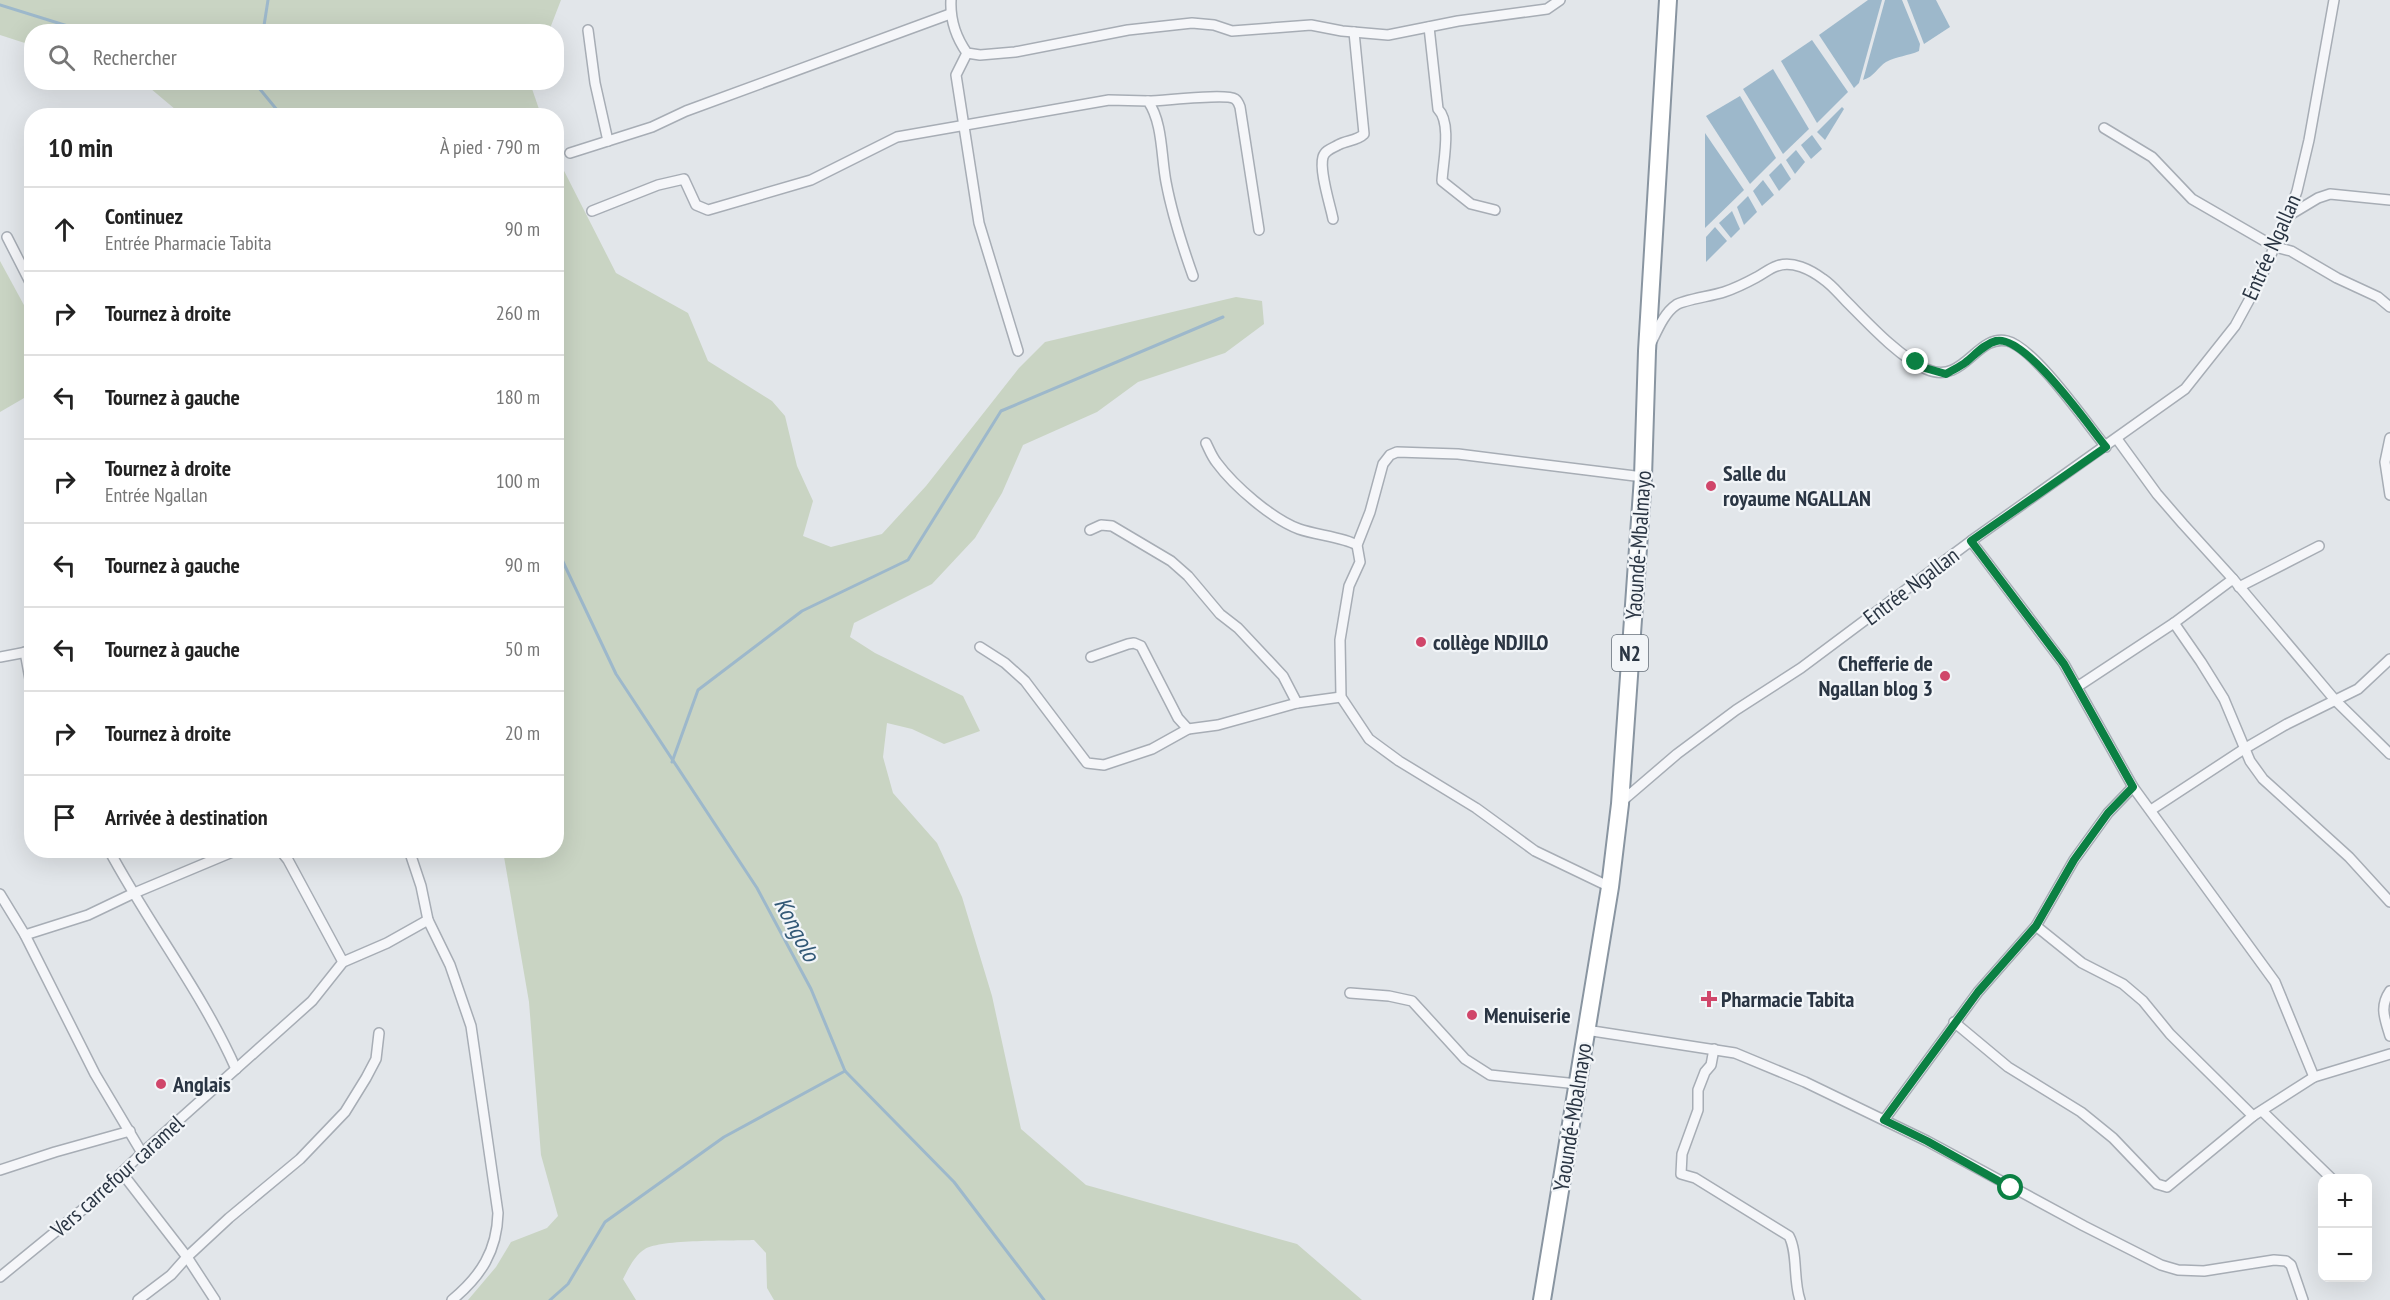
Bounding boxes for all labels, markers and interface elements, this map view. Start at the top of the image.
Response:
search box [24,24,564,90]
icon: search [45,41,78,74]
text: Rechercher [93,43,177,71]
text: 10 min [48,131,113,164]
text: À pied · 790 m [440,134,540,160]
street label: Entrée Ngallan [2235,190,2307,304]
text: Continuez [105,202,183,230]
icon: ahead [48,213,81,246]
text: 90 m [505,216,540,242]
text: Entrée Pharmacie Tabita [105,230,271,256]
icon: right [48,297,81,330]
text: Tournez à droite [105,299,231,327]
text: 260 m [496,300,540,326]
route end [1902,348,1928,374]
icon: left [48,381,81,414]
text: Tournez à gauche [105,383,240,411]
text: 180 m [496,384,540,410]
text: Tournez à droite [105,454,231,482]
place label: Salle du royaume NGALLAN [1723,459,1871,512]
icon: right [48,465,81,498]
text: 100 m [496,468,540,494]
street label: Yaoundé-Mbalmayo [1619,469,1657,621]
marker: Salle du royaume NGALLAN [1704,479,1718,493]
text: Entrée Ngallan [105,482,207,508]
street label: Entrée Ngallan [1858,541,1964,631]
icon: left [48,549,81,582]
text: Tournez à gauche [105,551,240,579]
text: 90 m [505,552,540,578]
place label: collège NDJILO [1433,628,1549,656]
icon: left [48,633,81,666]
text: Tournez à gauche [105,635,240,663]
marker: collège NDJILO [1414,635,1428,649]
road number: N2 [1612,635,1648,671]
text: 50 m [505,636,540,662]
place label: Chefferie de Ngallan blog 3 [1818,649,1933,702]
marker: Chefferie de Ngallan blog 3 [1938,669,1952,683]
icon: right [48,717,81,750]
text: Tournez à droite [105,719,231,747]
text: 20 m [505,720,540,746]
icon: arrive [48,801,81,834]
text: Arrivée à destination [105,803,268,831]
water label: Kongolo [767,891,828,968]
place label: Pharmacie Tabita [1721,985,1854,1013]
marker: Pharmacie Tabita [1702,992,1716,1006]
place label: Menuiserie [1484,1001,1571,1029]
marker: Menuiserie [1465,1008,1479,1022]
street label: Yaoundé-Mbalmayo [1546,1041,1598,1193]
place label: Anglais [172,1070,231,1098]
marker: Anglais [154,1077,168,1091]
street label: Vers carrefour caramel [44,1108,190,1244]
route start [1997,1174,2023,1200]
map controls [2318,1174,2372,1282]
button: + [2318,1174,2372,1228]
button: − [2318,1228,2372,1282]

